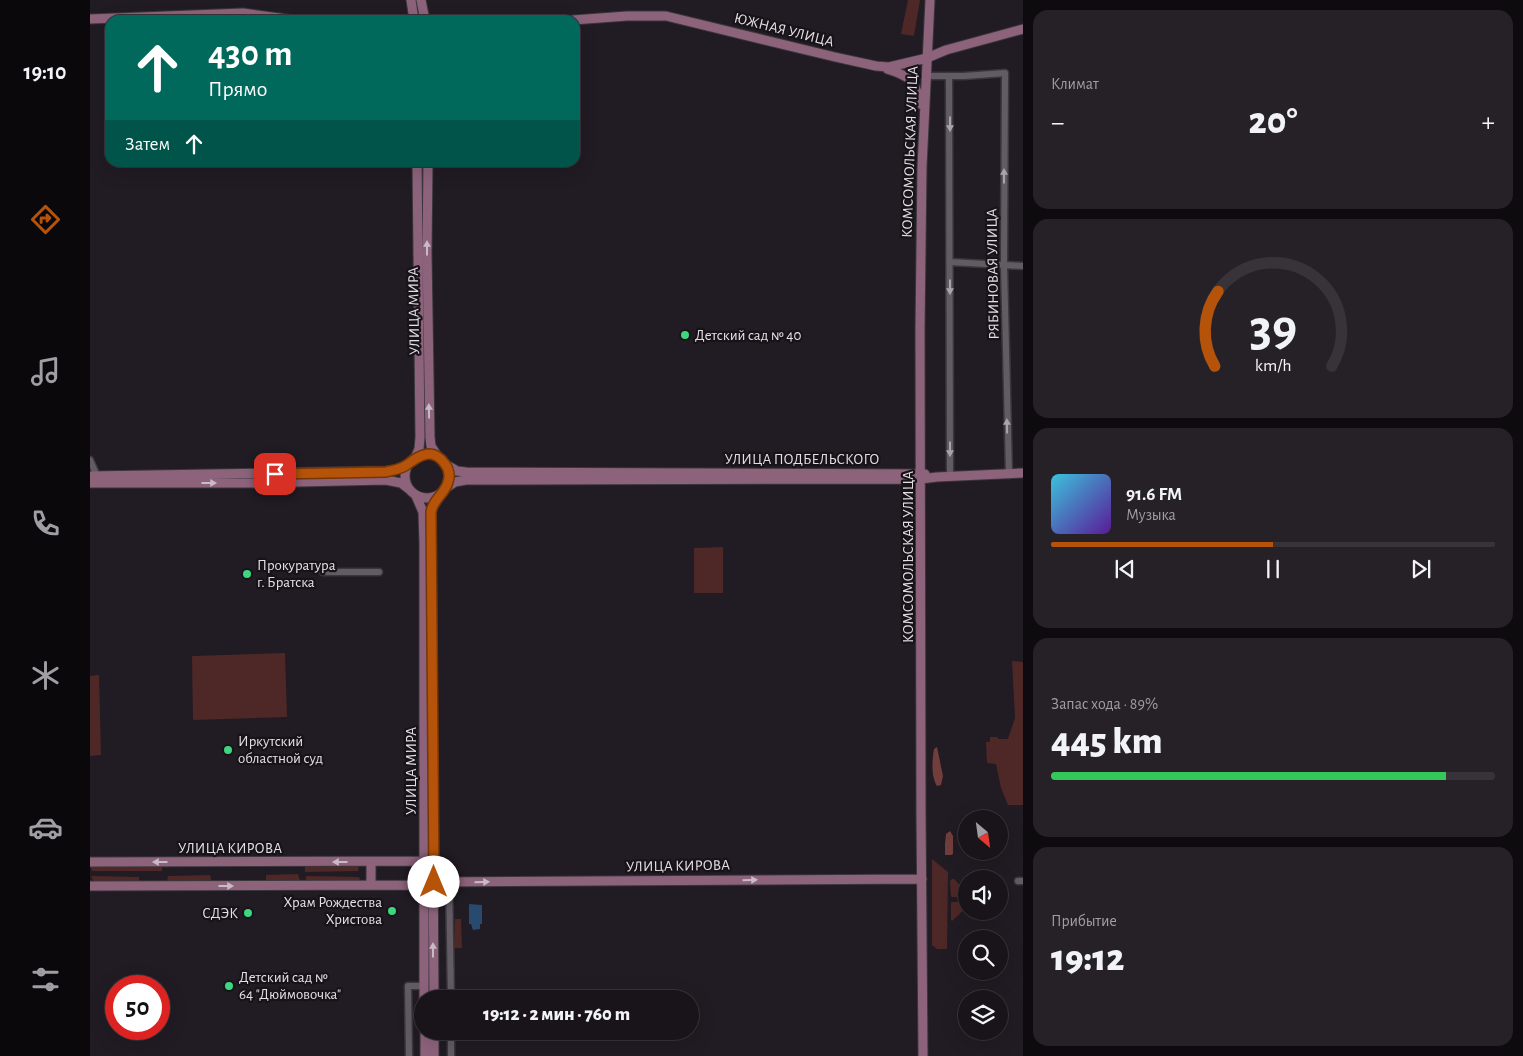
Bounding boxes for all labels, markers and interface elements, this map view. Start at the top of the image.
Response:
street label: ЮЖНАЯ УЛИЦА [733,10,836,50]
icon: ahead [125,35,190,100]
text: 430 m [208,37,292,72]
text: 19:10 [24,61,66,83]
street label: КОМСОМОЛЬСКАЯ УЛИЦА [900,66,921,238]
text: Климат [1051,76,1099,92]
text: Прямо [208,78,267,100]
text: 20° [1249,103,1297,141]
text: − [1051,109,1064,137]
text: + [1482,109,1495,137]
one-way arrow [946,117,954,133]
icon: ahead [180,130,208,158]
text: Затем [125,135,170,154]
one-way arrow [1000,168,1008,184]
icon: directions [28,202,63,237]
street label: РЯБИНОВАЯ УЛИЦА [984,208,1002,340]
one-way arrow [423,240,431,256]
street label: УЛИЦА МИРА [406,267,422,355]
one-way arrow [946,279,954,295]
text: 39 [1249,303,1297,355]
place label: Детский сад № 40 [695,328,802,343]
marker: Детский сад № 40 [679,329,691,341]
icon: music [28,354,63,389]
text: km/h [1255,357,1291,375]
one-way arrow [425,402,433,418]
one-way arrow [1003,418,1011,434]
one-way arrow [946,442,954,458]
street label: УЛИЦА ПОДБЕЛЬСКОГО [725,452,879,467]
pin [254,453,296,495]
icon: arrive [261,460,289,488]
street label: КОМСОМОЛЬСКАЯ УЛИЦА [901,471,916,643]
one-way arrow [201,479,217,487]
text: 91.6 FM [1126,485,1182,504]
icon: phone [28,506,63,541]
text: Музыка [1126,507,1176,523]
icon: previous [1111,555,1139,583]
icon: pause [1259,555,1287,583]
icon: next [1407,555,1435,583]
place label: Прокуратура г. Братска [257,558,336,590]
marker: Прокуратура г. Братска [241,568,253,580]
icon: climate [28,658,63,693]
text: Запас хода · 89% [1051,696,1158,712]
text: 445 km [1051,723,1163,761]
street label: УЛИЦА МИРА [404,727,419,815]
place label: Иркутский областной суд [238,734,323,766]
marker: Иркутский областной суд [222,744,234,756]
icon: car [28,810,63,845]
north arrow [958,810,1008,860]
map controls [958,810,1008,1040]
street label: УЛИЦА КИРОВА [178,841,282,856]
position arrow [407,855,459,907]
one-way arrow [152,858,168,866]
one-way arrow [332,858,348,866]
street label: УЛИЦА КИРОВА [626,858,730,874]
button: sound [958,870,1008,920]
one-way arrow [742,875,758,883]
one-way arrow [475,878,491,886]
one-way arrow [218,882,234,890]
place label: Храм Рождества Христова [283,895,382,927]
marker: Храм Рождества Христова [386,905,398,917]
place label: СДЭК [202,906,238,921]
marker: СДЭК [242,907,254,919]
text: Прибытие [1051,913,1117,929]
button: search [958,930,1008,980]
text: 19:12 [1051,940,1124,978]
one-way arrow [429,942,437,958]
icon: filters [28,962,63,997]
place label: Детский сад № 64 "Дюймовочка" [239,970,341,1002]
speed limit sign: 50 [105,975,170,1040]
marker: Детский сад № 64 "Дюймовочка" [223,980,235,992]
button: layers [958,990,1008,1040]
text: 19:12 · 2 мин · 760 m [483,1005,630,1024]

